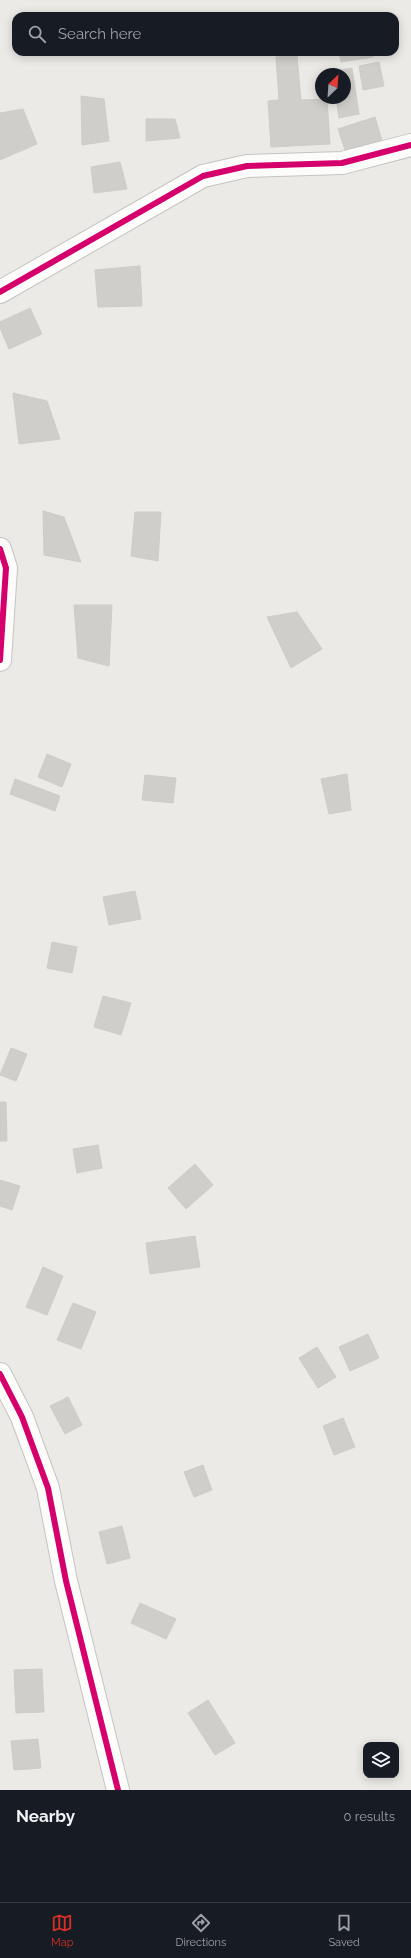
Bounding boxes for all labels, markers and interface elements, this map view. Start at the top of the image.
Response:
search box [12,12,399,56]
icon: search [26,23,48,45]
text: Search here [58,25,141,43]
north arrow [315,68,351,104]
map controls [363,1742,399,1778]
button: layers [363,1742,399,1778]
text: Nearby [16,1806,75,1826]
text: 0 results [344,1809,395,1824]
tab: Map [51,1912,73,1949]
tab: Directions [176,1912,226,1949]
tab: Saved [328,1912,360,1949]

